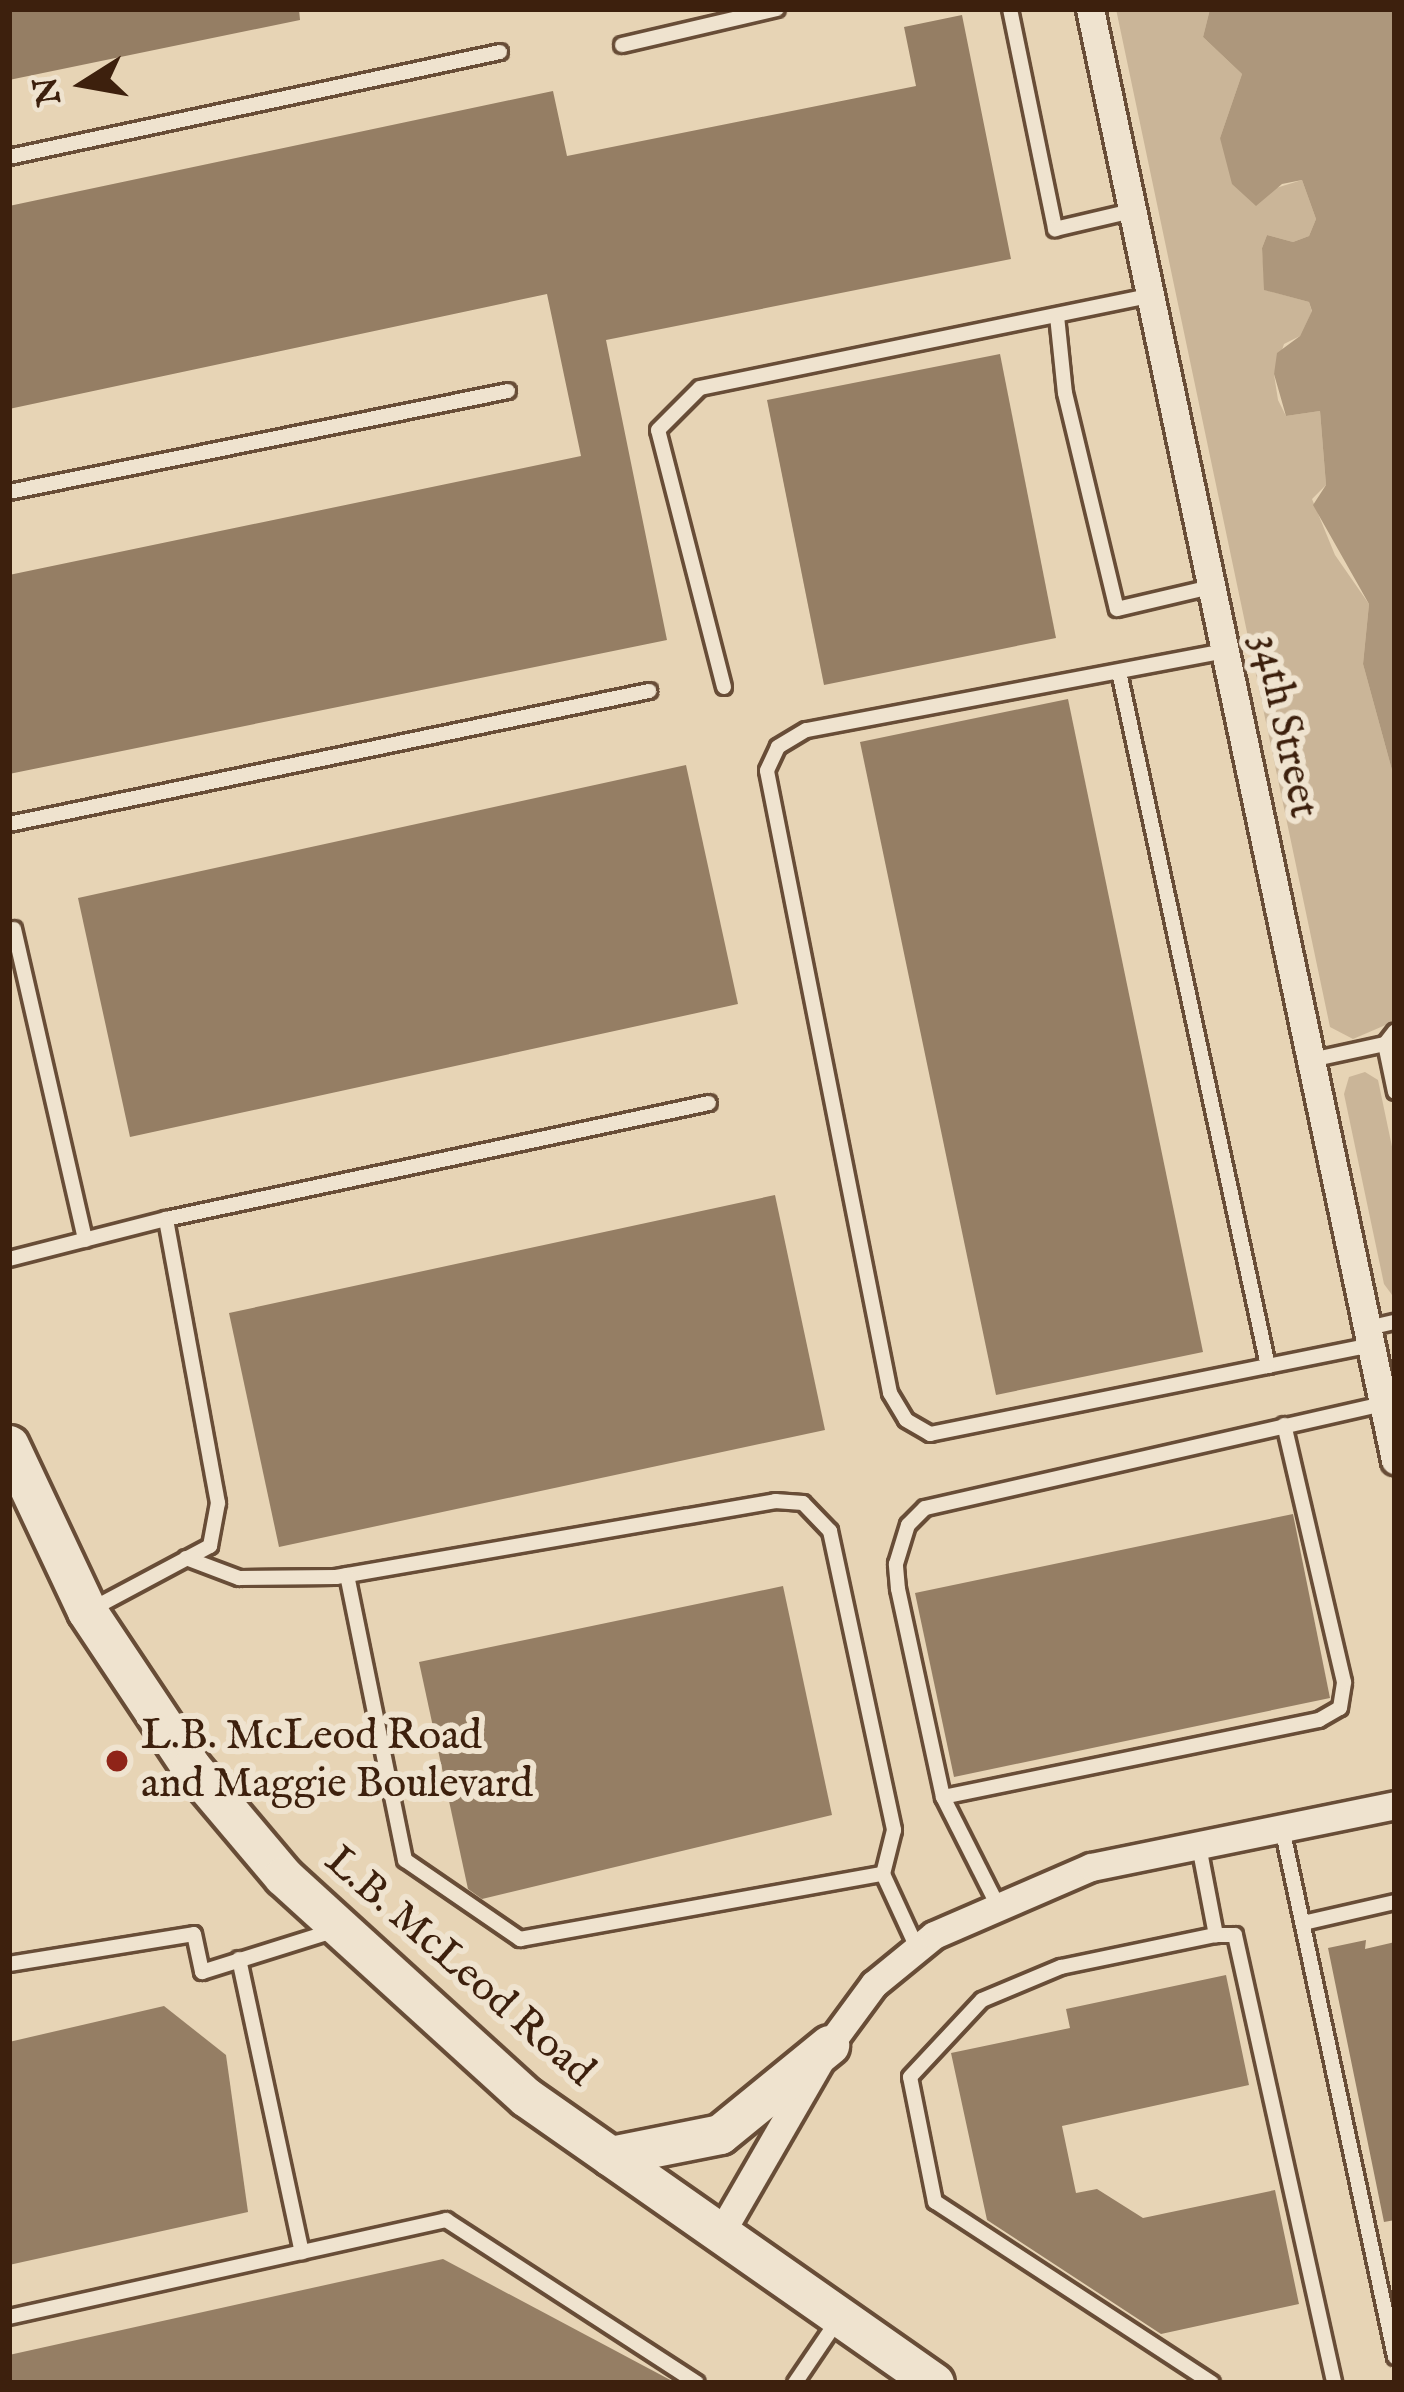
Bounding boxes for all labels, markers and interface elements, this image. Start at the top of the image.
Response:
north arrow [24,24,144,144]
text: N [25,73,72,109]
street label: 34th Street [1240,630,1328,822]
place label: L.B. McLeod Road and Maggie Boulevard [141,1712,533,1810]
marker: L.B. McLeod Road and Maggie Boulevard [104,1748,130,1774]
street label: L.B. McLeod Road [314,1836,604,2098]

